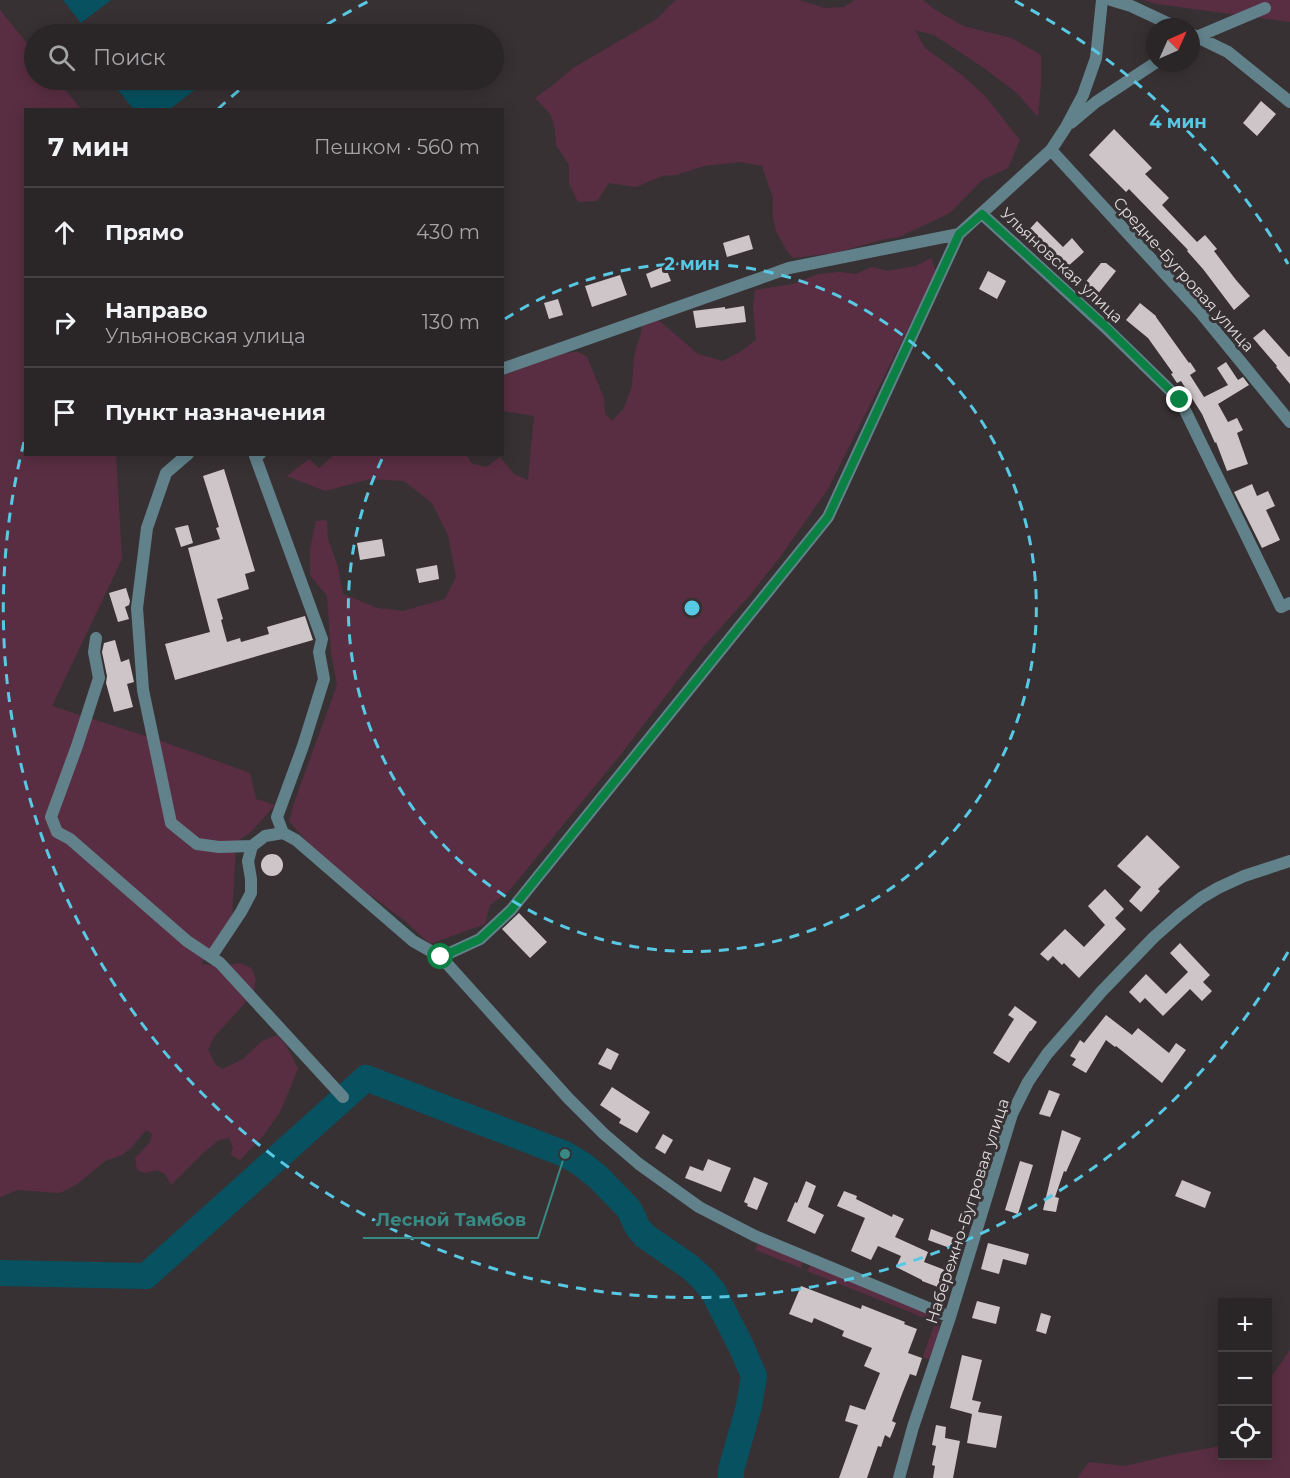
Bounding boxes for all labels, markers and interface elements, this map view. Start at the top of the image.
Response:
north arrow [1146,18,1200,72]
search box [24,24,504,90]
icon: search [45,41,78,74]
text: Поиск [93,44,165,71]
text: 4 мин [1149,111,1207,133]
text: 7 мин [48,131,129,163]
text: Пешком · 560 m [314,135,480,159]
street label: Средне-Бугровая улица [1109,193,1258,356]
street label: Ульяновская улица [996,204,1127,327]
icon: ahead [48,216,81,249]
text: Прямо [105,219,184,246]
text: 430 m [416,220,480,244]
text: 2 мин [664,253,720,275]
text: Направо [105,297,208,324]
icon: right [48,306,81,339]
text: 130 m [422,310,480,334]
text: Ульяновская улица [105,324,306,348]
route end [1166,386,1192,412]
icon: arrive [48,396,81,429]
text: Пункт назначения [105,399,326,426]
centre of rings [682,598,702,618]
route start [427,943,453,969]
street label: Набережно-Бугровая улица [922,1096,1013,1326]
callout: Лесной Тамбов [363,1202,538,1238]
text: Лесной Тамбов [376,1209,526,1231]
map controls [1218,1298,1272,1460]
button: + [1218,1298,1272,1352]
button: − [1218,1352,1272,1406]
button: locate [1218,1406,1272,1460]

